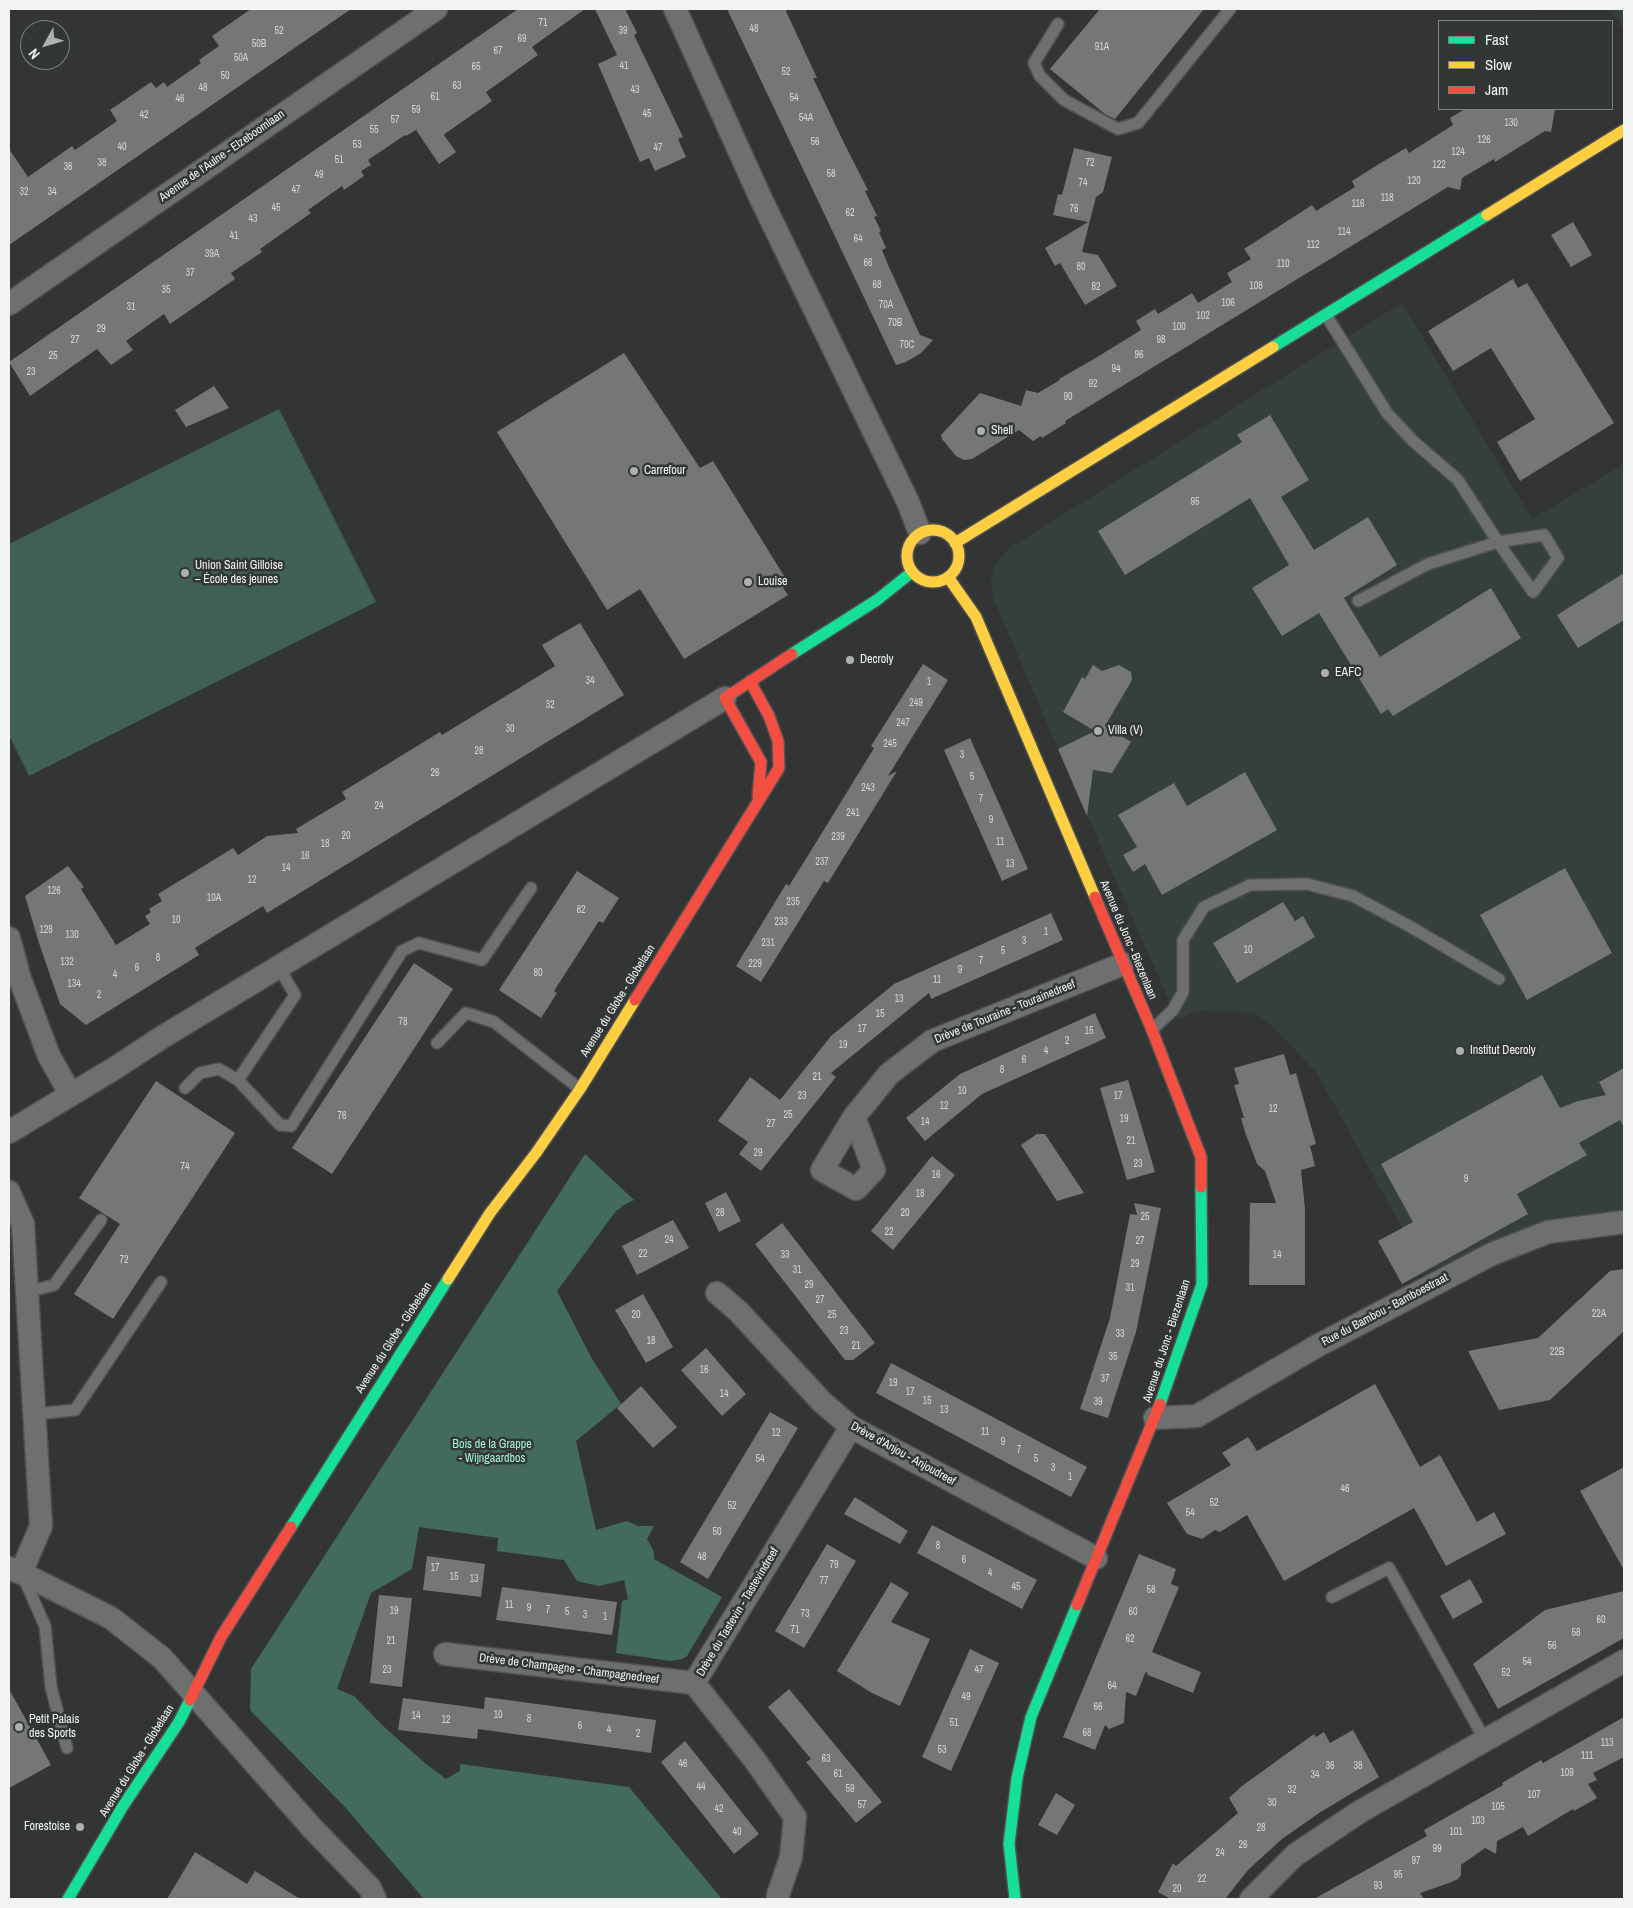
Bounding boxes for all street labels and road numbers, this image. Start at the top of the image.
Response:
street label: Avenue de l'Aulne - Elzeboomlaan [156,107,288,205]
street label: Avenue du Jonc - Biezenlaan [1096,878,1160,1002]
street label: Avenue du Globe - Globelaan [578,942,658,1060]
street label: Drève de Touraine - Tourainedreef [933,977,1077,1047]
street label: Rue du Bambou - Bamboestraat [1319,1271,1451,1349]
street label: Avenue du Jonc - Biezenlaan [1140,1278,1194,1404]
street label: Avenue du Globe - Globelaan [353,1280,435,1396]
street label: Drève d'Anjou - Anjoudreef [848,1419,958,1489]
street label: Drève du Tastevin - Tastevindreef [694,1545,782,1679]
street label: Drève de Champagne - Champagnedreef [478,1651,660,1687]
street label: Avenue du Globe - Globelaan [97,1702,177,1820]

